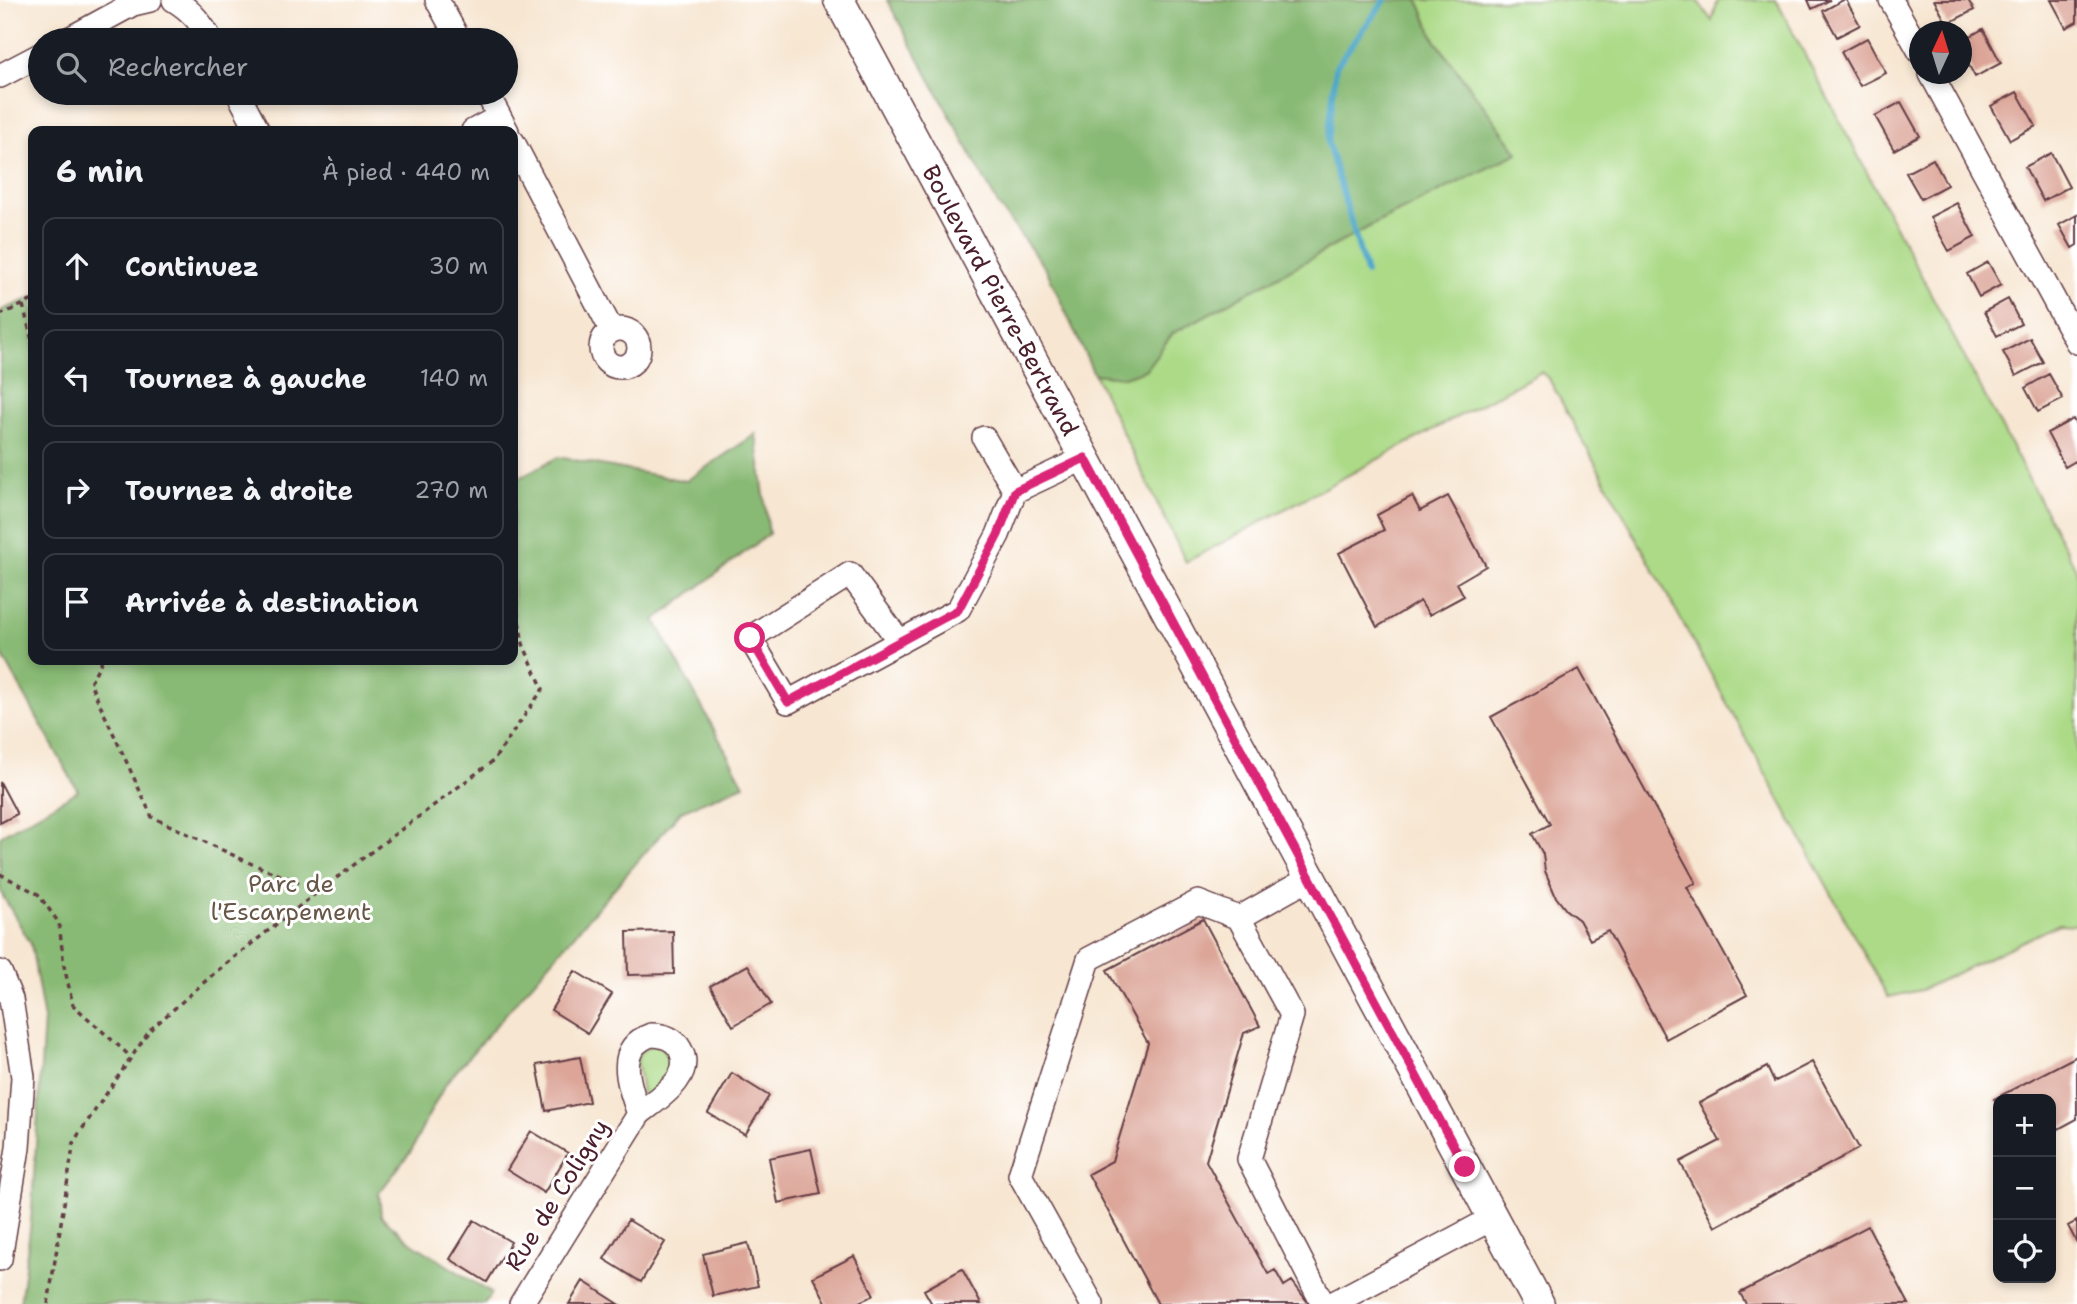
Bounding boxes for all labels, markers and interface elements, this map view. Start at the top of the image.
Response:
north arrow [1909,21,1972,84]
search box [28,28,518,105]
icon: search [52,48,90,86]
text: Rechercher [108,49,248,84]
text: 6 min [56,151,143,192]
text: À pied · 440 m [322,157,490,187]
street label: Boulevard Pierre-Bertrand [915,159,1086,441]
icon: ahead [58,247,96,285]
text: Continuez [125,249,259,284]
text: 30 m [429,251,488,281]
icon: left [58,359,96,397]
text: Tournez à gauche [125,361,367,396]
text: 140 m [420,363,488,393]
icon: right [58,471,96,509]
text: Tournez à droite [125,473,353,508]
text: 270 m [414,475,488,505]
icon: arrive [58,583,96,621]
text: Arrivée à destination [125,585,419,620]
route start [734,622,765,653]
park label: Parc de l'Escarpement [211,868,371,928]
map controls [1993,1094,2056,1283]
button: + [1993,1094,2056,1157]
street label: Rue de Coligny [498,1113,616,1277]
route end [1449,1151,1480,1182]
button: − [1993,1157,2056,1220]
button: locate [1993,1220,2056,1283]

